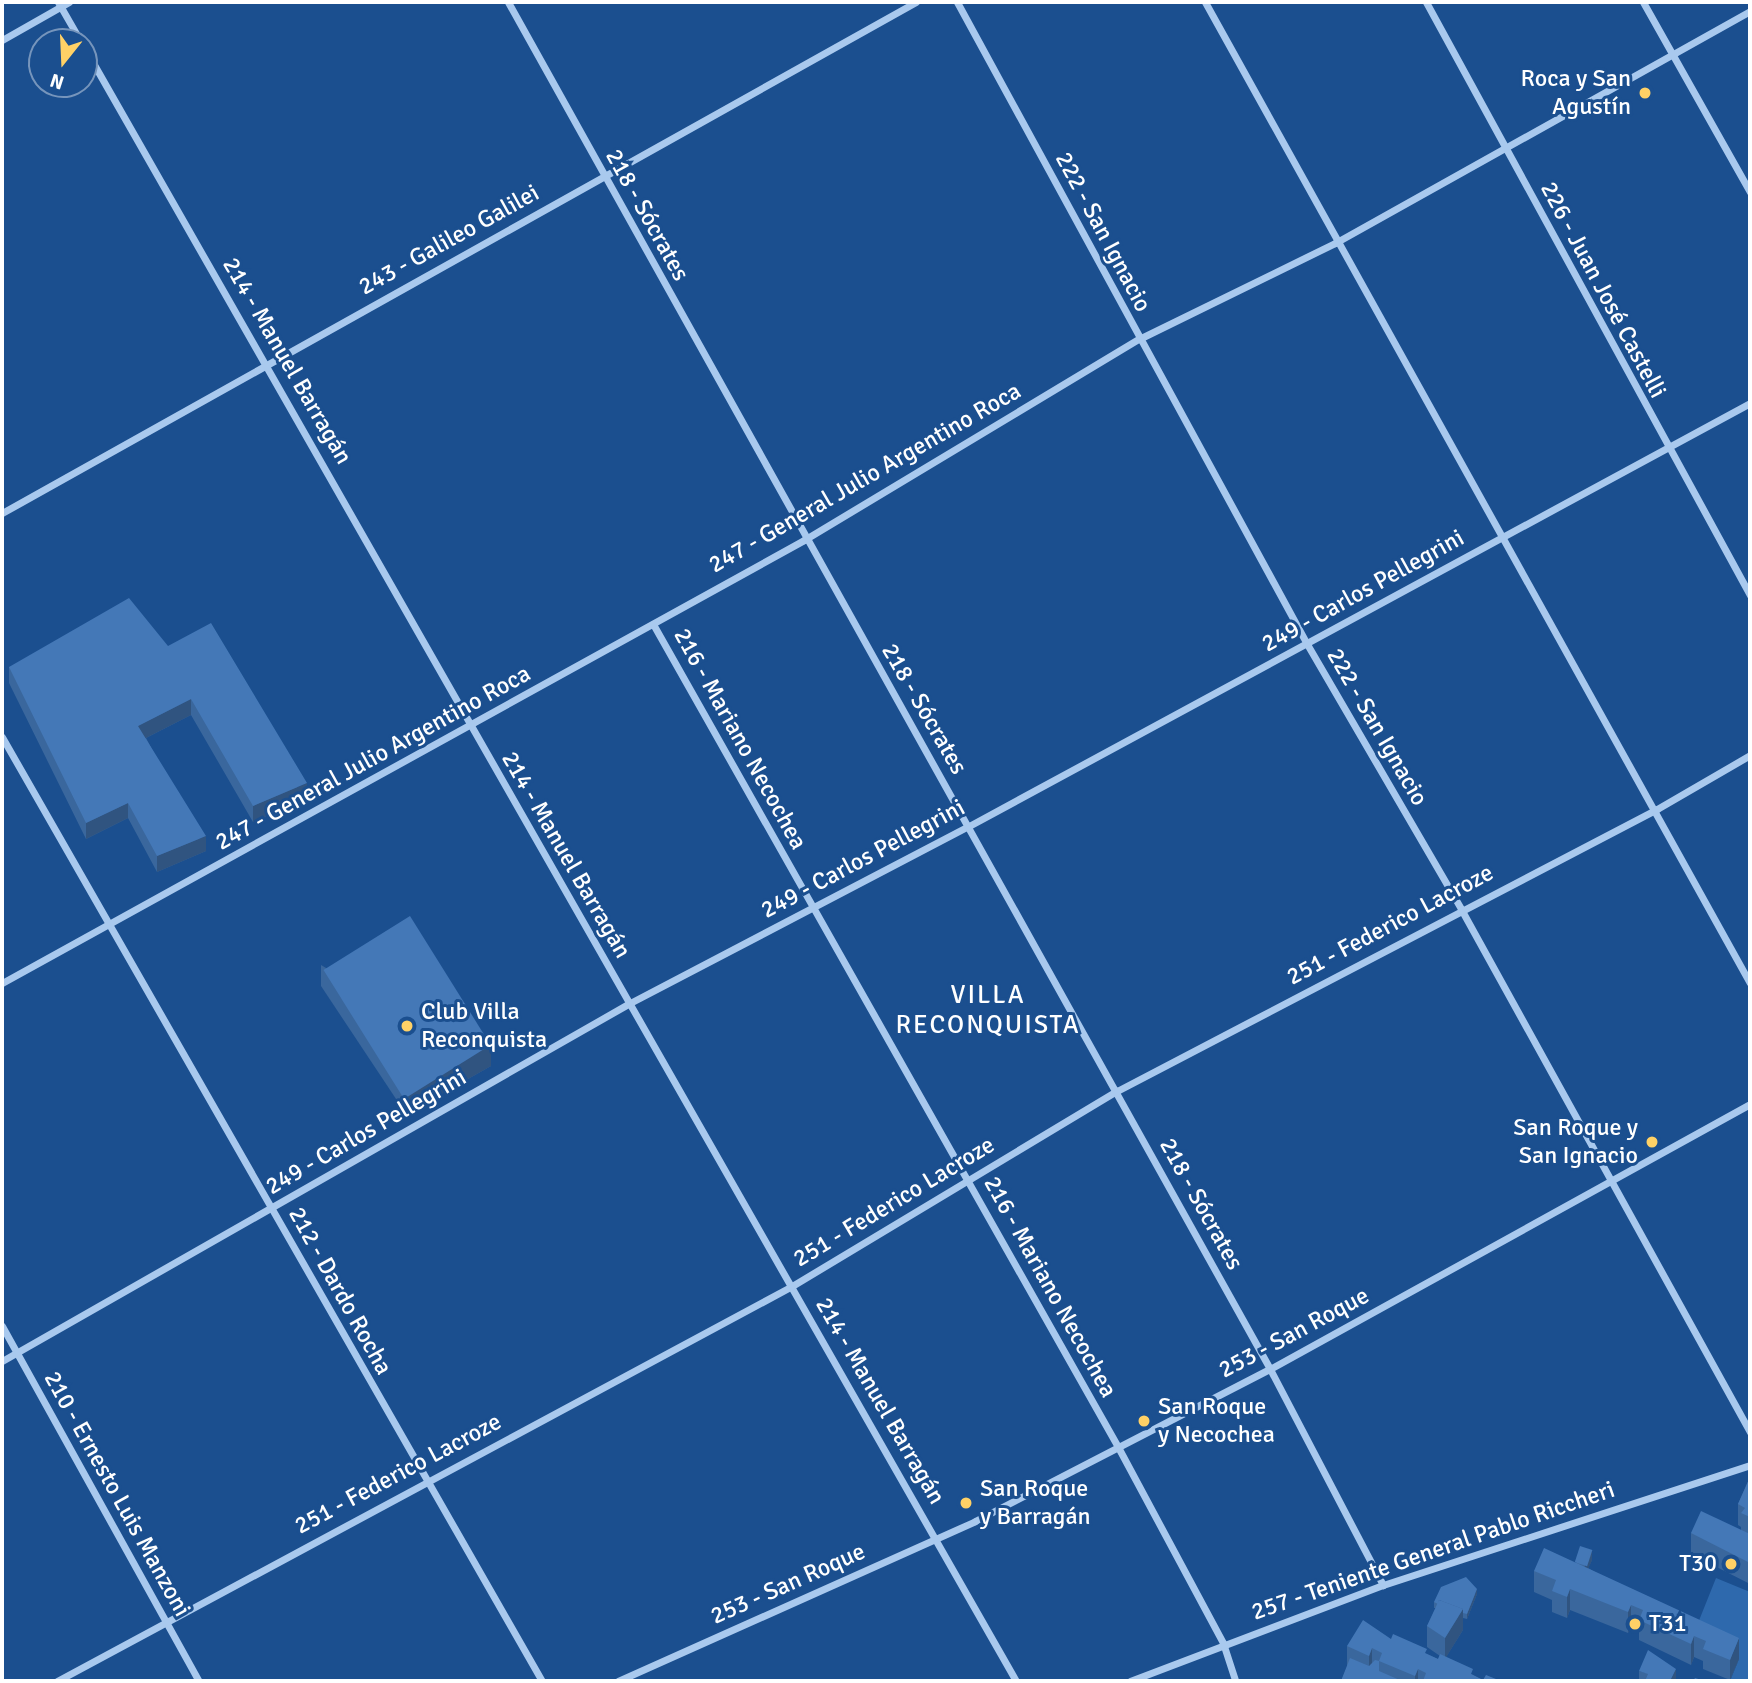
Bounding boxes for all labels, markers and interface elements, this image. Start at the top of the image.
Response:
north arrow [28,28,98,98]
place label: Roca y San Agustín [1521,65,1631,121]
text: N [47,68,67,95]
marker: Roca y San Agustín [1637,85,1653,101]
street label: 218 - Sócrates [599,144,695,286]
street label: 222 - San Ignacio [1049,147,1157,317]
street label: 226 - Juan José Castelli [1534,177,1672,403]
street label: 243 - Galileo Galilei [354,178,544,302]
street label: 214 - Manuel Barragán [216,252,358,470]
street label: 247 - General Julio Argentino Roca [704,377,1026,579]
street label: 249 - Carlos Pellegrini [1257,523,1469,659]
street label: 216 - Mariano Necochea [667,623,813,855]
street label: 218 - Sócrates [875,638,973,780]
street label: 222 - San Ignacio [1320,643,1434,811]
street label: 247 - General Julio Argentino Roca [210,659,536,857]
street label: 214 - Manuel Barragán [495,746,637,964]
street label: 249 - Carlos Pellegrini [756,793,970,925]
street label: 251 - Federico Lacroze [1282,858,1498,992]
district label: VILLA RECONQUISTA [897,980,1079,1042]
place label: Club Villa Reconquista [421,998,547,1054]
marker: Club Villa Reconquista [399,1018,415,1034]
street label: 249 - Carlos Pellegrini [261,1063,471,1201]
place label: San Roque y San Ignacio [1513,1114,1638,1170]
street label: 251 - Federico Lacroze [788,1131,1000,1273]
street label: 218 - Sócrates [1153,1133,1249,1275]
marker: San Roque y San Ignacio [1644,1134,1660,1150]
street label: 216 - Mariano Necochea [977,1171,1123,1403]
street label: 212 - Dardo Rocha [282,1202,398,1380]
street label: 253 - San Roque [1214,1281,1374,1385]
street label: 214 - Manuel Barragán [809,1292,951,1510]
street label: 210 - Ernesto Luis Manzoni [37,1366,197,1622]
place label: San Roque y Necochea [1158,1393,1275,1449]
street label: 251 - Federico Lacroze [290,1407,506,1541]
marker: San Roque y Necochea [1136,1413,1152,1429]
place label: San Roque y Barragán [980,1475,1091,1531]
street label: 257 - Teniente General Pablo Riccheri [1248,1475,1618,1627]
marker: San Roque y Barragán [958,1495,974,1511]
street label: 253 - San Roque [706,1537,870,1631]
place label: T30 [1679,1550,1717,1578]
marker: T30 [1723,1556,1739,1572]
place label: T31 [1649,1610,1687,1638]
marker: T31 [1627,1616,1643,1632]

